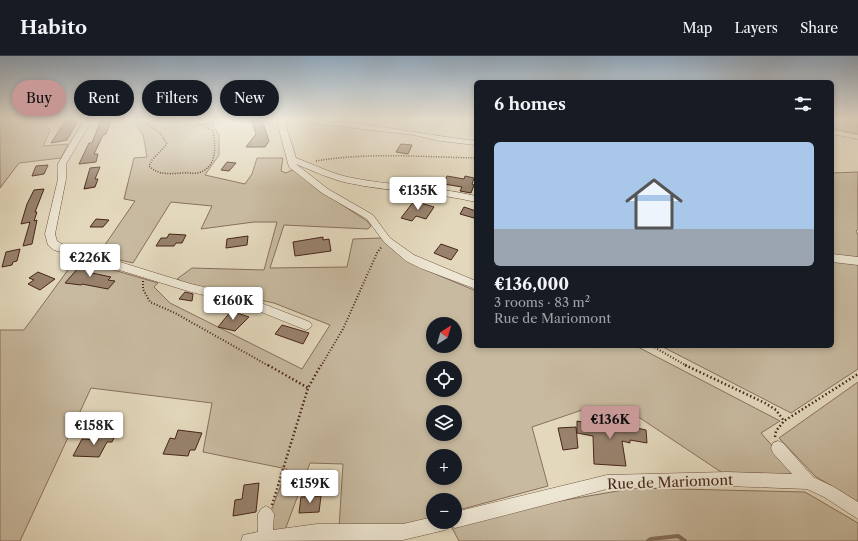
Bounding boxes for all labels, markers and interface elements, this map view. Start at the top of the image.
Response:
text: Habito [20,16,87,39]
text: Map [682,19,712,37]
text: Layers [734,19,778,37]
text: Share [800,19,838,37]
chip: Buy [12,80,66,116]
chip: Rent [74,80,134,116]
chip: Filters [142,80,212,116]
chip: New [220,80,279,116]
icon: filters [792,93,814,115]
text: 6 homes [494,94,566,114]
icon: home [618,168,690,240]
pin: €135K [390,177,446,211]
text: €135K [398,182,438,198]
pin: €226K [62,244,118,278]
text: €226K [69,249,111,265]
text: €136,000 [494,274,569,294]
pin: €160K [205,287,261,321]
text: €160K [213,292,253,308]
text: 3 rooms · 83 m² [494,294,590,310]
text: Rue de Mariomont [494,310,611,326]
north arrow [426,317,462,353]
map controls [426,317,462,529]
button: locate [426,361,462,397]
button: layers [426,405,462,441]
pin: €136K [582,406,638,440]
text: €136K [590,411,630,427]
pin: €158K [66,412,122,446]
text: €158K [74,417,114,433]
button: + [426,449,462,485]
pin: €159K [282,470,338,504]
street label: Rue de Mariomont [607,471,733,493]
text: €159K [290,475,330,491]
button: − [426,493,462,529]

